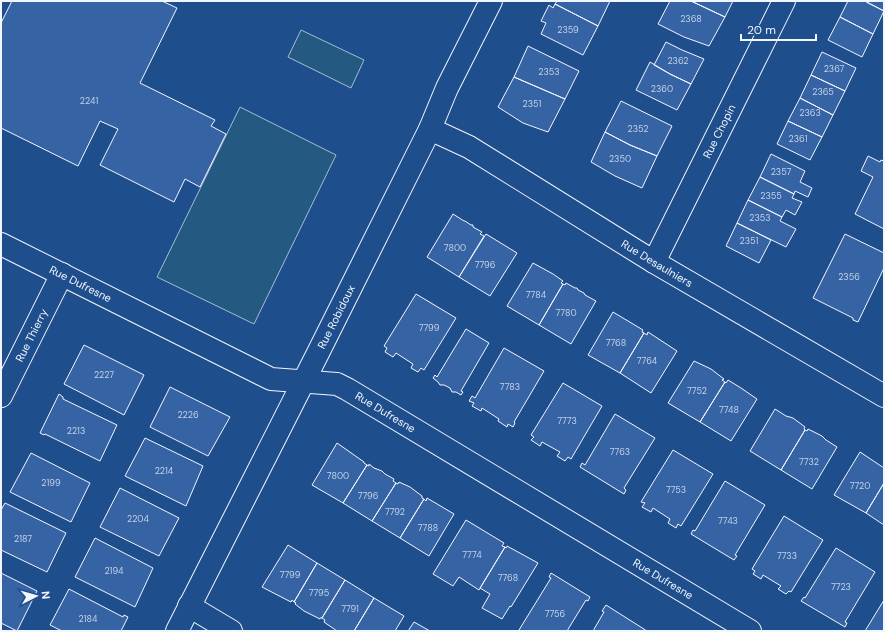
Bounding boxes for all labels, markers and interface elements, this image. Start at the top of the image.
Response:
house number: 2368 [680,13,702,25]
scale bar [741,16,816,42]
text: 20 m [747,22,776,38]
house number: 2359 [557,24,579,36]
house number: 2362 [667,55,689,67]
house number: 2367 [824,63,845,75]
house number: 2353 [538,66,560,78]
house number: 2360 [651,83,673,95]
house number: 2365 [812,86,834,98]
house number: 2241 [80,95,98,107]
house number: 2351 [523,98,542,110]
street label: Rue Chopin [700,102,738,161]
house number: 2363 [799,107,821,119]
house number: 2352 [627,123,649,135]
house number: 2361 [789,133,808,145]
house number: 2350 [609,153,631,165]
house number: 2357 [771,166,792,178]
house number: 2355 [760,190,782,202]
house number: 2353 [749,212,771,224]
house number: 2351 [740,235,759,247]
street label: Rue Desaulniers [619,236,695,290]
house number: 7800 [444,242,466,254]
house number: 7796 [475,259,496,271]
street label: Rue Dufresne [47,262,114,305]
house number: 2356 [838,271,860,283]
street label: Rue Robidoux [314,282,358,351]
house number: 7784 [526,289,547,301]
street label: Rue Thierry [12,306,51,364]
house number: 7780 [555,307,577,319]
house number: 7799 [419,322,440,334]
house number: 7768 [606,337,626,349]
house number: 7764 [637,355,658,367]
house number: 2227 [94,369,114,381]
house number: 7783 [500,381,520,393]
house number: 7752 [687,385,707,397]
street label: Rue Dufresne [353,389,418,436]
house number: 7748 [719,404,739,416]
house number: 2226 [177,409,199,421]
house number: 7773 [557,415,577,427]
house number: 2213 [67,425,85,437]
house number: 7763 [610,446,630,458]
house number: 7732 [799,456,819,468]
house number: 2214 [155,465,174,477]
house number: 7800 [327,470,349,482]
house number: 2199 [41,477,61,489]
house number: 7720 [850,480,870,492]
house number: 7753 [666,484,686,496]
house number: 7796 [358,490,379,502]
house number: 7792 [385,506,405,518]
house number: 2204 [127,513,149,525]
house number: 7743 [718,515,738,527]
house number: 7788 [418,522,438,534]
house number: 2187 [14,533,32,545]
house number: 7774 [462,549,482,561]
house number: 7733 [777,550,797,562]
street label: Rue Dufresne [630,555,696,602]
house number: 2194 [104,565,124,577]
house number: 7799 [280,569,301,581]
house number: 7768 [498,572,518,584]
north arrow [16,576,56,616]
house number: 7723 [831,581,851,593]
house number: 7795 [309,587,329,599]
text: N [39,590,53,600]
house number: 7791 [341,603,359,615]
house number: 7756 [545,608,566,620]
house number: 2184 [79,613,98,625]

